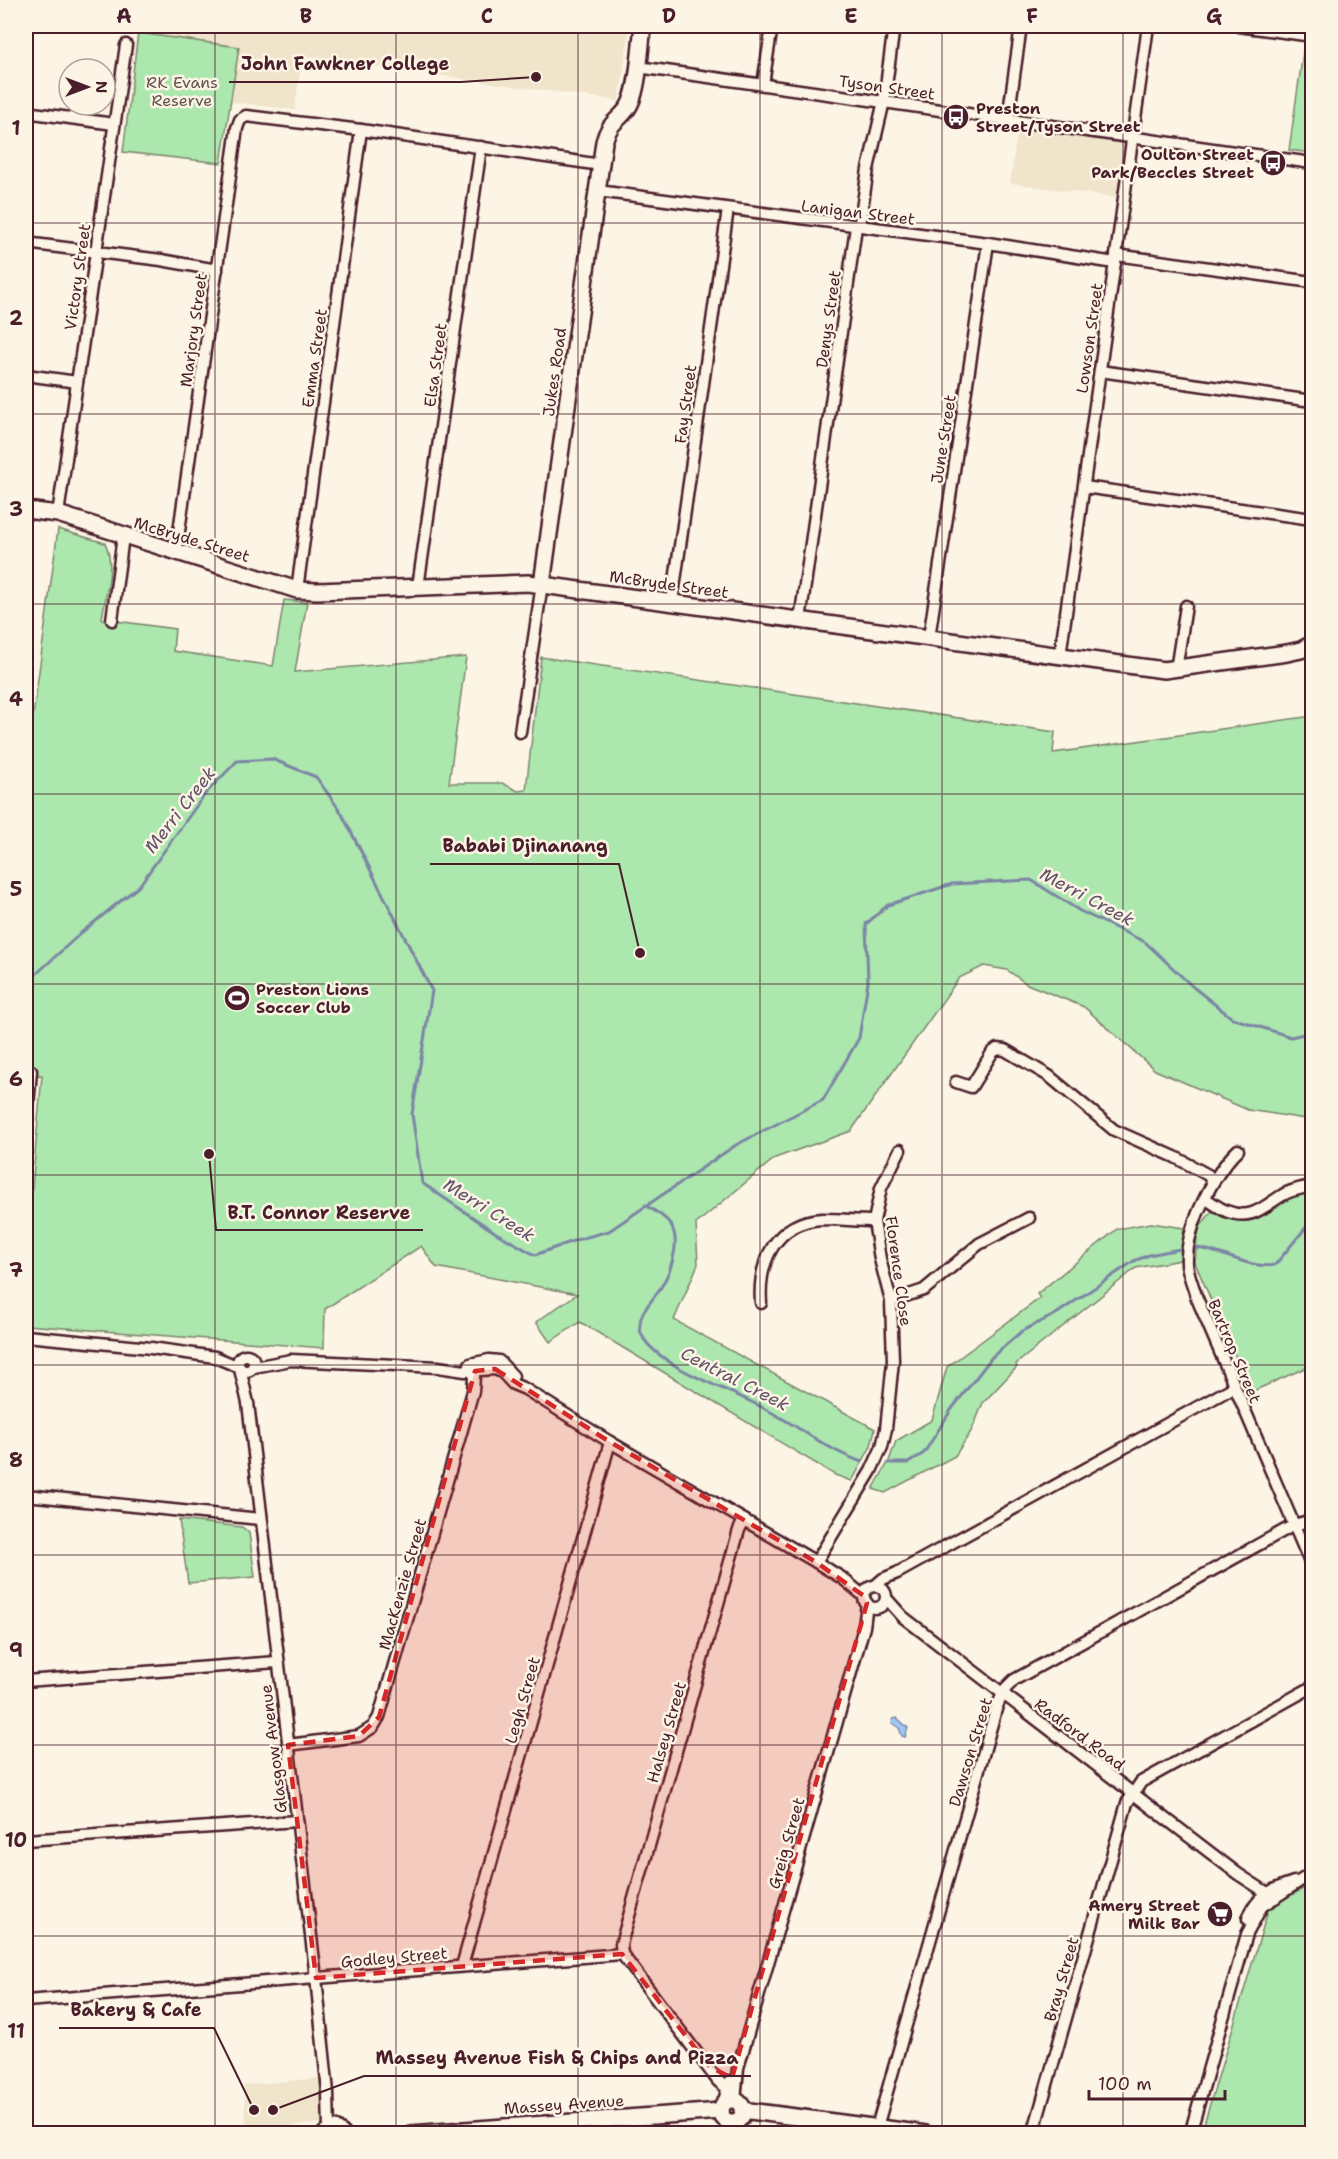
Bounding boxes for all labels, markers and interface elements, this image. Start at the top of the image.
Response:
text: A [116,3,132,29]
text: B [300,3,312,29]
text: C [481,3,493,29]
text: D [662,3,676,29]
text: E [844,3,858,29]
text: F [1026,3,1038,29]
text: G [1206,3,1222,29]
callout: John Fawkner College [229,46,461,82]
text: John Fawkner College [241,52,450,76]
north arrow [57,57,117,117]
street label: Tyson Street [837,70,936,105]
park label: RK Evans Reserve [146,72,218,111]
text: N [91,81,112,93]
place label: Preston Street/Tyson Street [976,98,1141,137]
bus stop icon: Preston Street/Tyson Street [941,102,971,132]
text: 1 [11,115,21,141]
place label: Oulton Street Park/Beccles Street [1091,144,1254,183]
bus stop icon: Oulton Street Park/Beccles Street [1258,148,1288,178]
street label: Lanigan Street [800,195,916,230]
street label: Victory Street [60,222,95,332]
street label: Denys Street [811,269,846,369]
street label: Marjory Street [175,272,212,388]
street label: Lowson Street [1071,282,1108,395]
text: 2 [9,305,23,331]
street label: Emma Street [297,307,332,409]
street label: Elsa Street [419,322,452,408]
street label: Jukes Road [538,326,571,418]
street label: Fay Street [670,363,701,445]
street label: June Street [926,393,961,485]
text: 3 [9,496,23,522]
street label: McBryde Street [131,512,252,567]
street label: McBryde Street [608,566,730,603]
text: 4 [9,686,23,712]
water label: Merri Creek [139,761,222,858]
callout: Bababi Djinanang [430,828,619,864]
text: Bababi Djinanang [442,834,608,858]
water label: Merri Creek [1036,862,1139,932]
text: 5 [10,876,22,902]
place label: Preston Lions Soccer Club [256,979,369,1018]
sports icon: Preston Lions Soccer Club [222,983,252,1013]
text: 6 [9,1066,23,1092]
water label: Merri Creek [439,1172,540,1248]
callout: B.T. Connor Reserve [216,1194,423,1230]
text: B.T. Connor Reserve [228,1201,411,1225]
street label: Florence Close [880,1215,917,1327]
text: 7 [9,1257,23,1283]
street label: Bartrop Street [1203,1296,1266,1406]
water label: Central Creek [677,1341,794,1417]
text: 8 [9,1447,23,1473]
street label: MacKenzie Street [374,1516,431,1652]
text: 9 [9,1637,23,1663]
street label: Legh Street [500,1654,545,1746]
street label: Halsey Street [642,1679,691,1785]
street label: Glasgow Avenue [255,1683,292,1814]
street label: Radford Road [1030,1694,1129,1775]
street label: Dawson Street [944,1695,997,1809]
street label: Greig Street [763,1795,810,1891]
text: 10 [5,1827,27,1853]
place label: Amery Street Milk Bar [1088,1895,1200,1934]
supermarket icon: Amery Street Milk Bar [1205,1899,1235,1929]
street label: Bray Street [1039,1934,1084,2024]
street label: Godley Street [340,1942,448,1973]
callout: Bakery & Cafe [59,1992,214,2028]
text: Bakery & Cafe [70,1998,202,2022]
text: 11 [7,2018,25,2044]
callout: Massey Avenue Fish & Chips and Pizza [364,2040,751,2076]
text: Massey Avenue Fish & Chips and Pizza [375,2046,739,2070]
scale bar [1089,2063,1226,2101]
text: 100 m [1098,2072,1152,2096]
street label: Massey Avenue [503,2090,625,2119]

